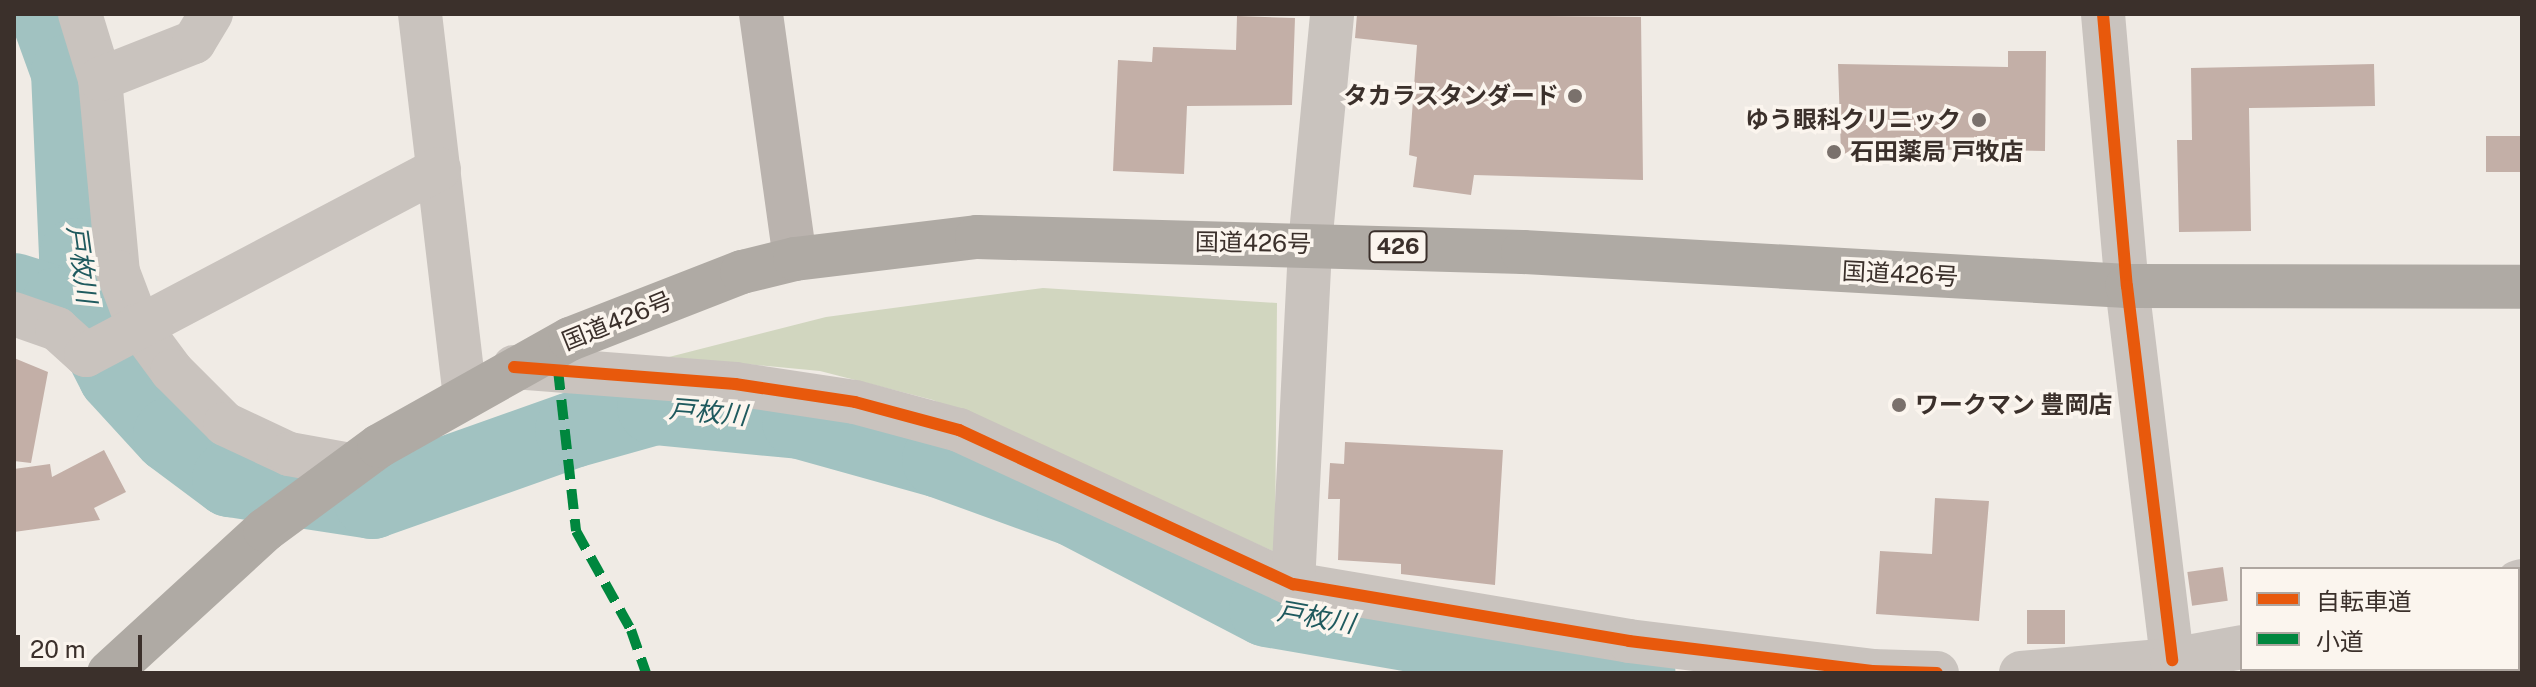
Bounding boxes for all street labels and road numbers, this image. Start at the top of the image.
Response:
street label: 国道426号 [1195,228,1311,258]
road number: 426 [1368,229,1428,265]
street label: 国道426号 [1841,257,1959,291]
street label: 国道426号 [558,286,676,356]

